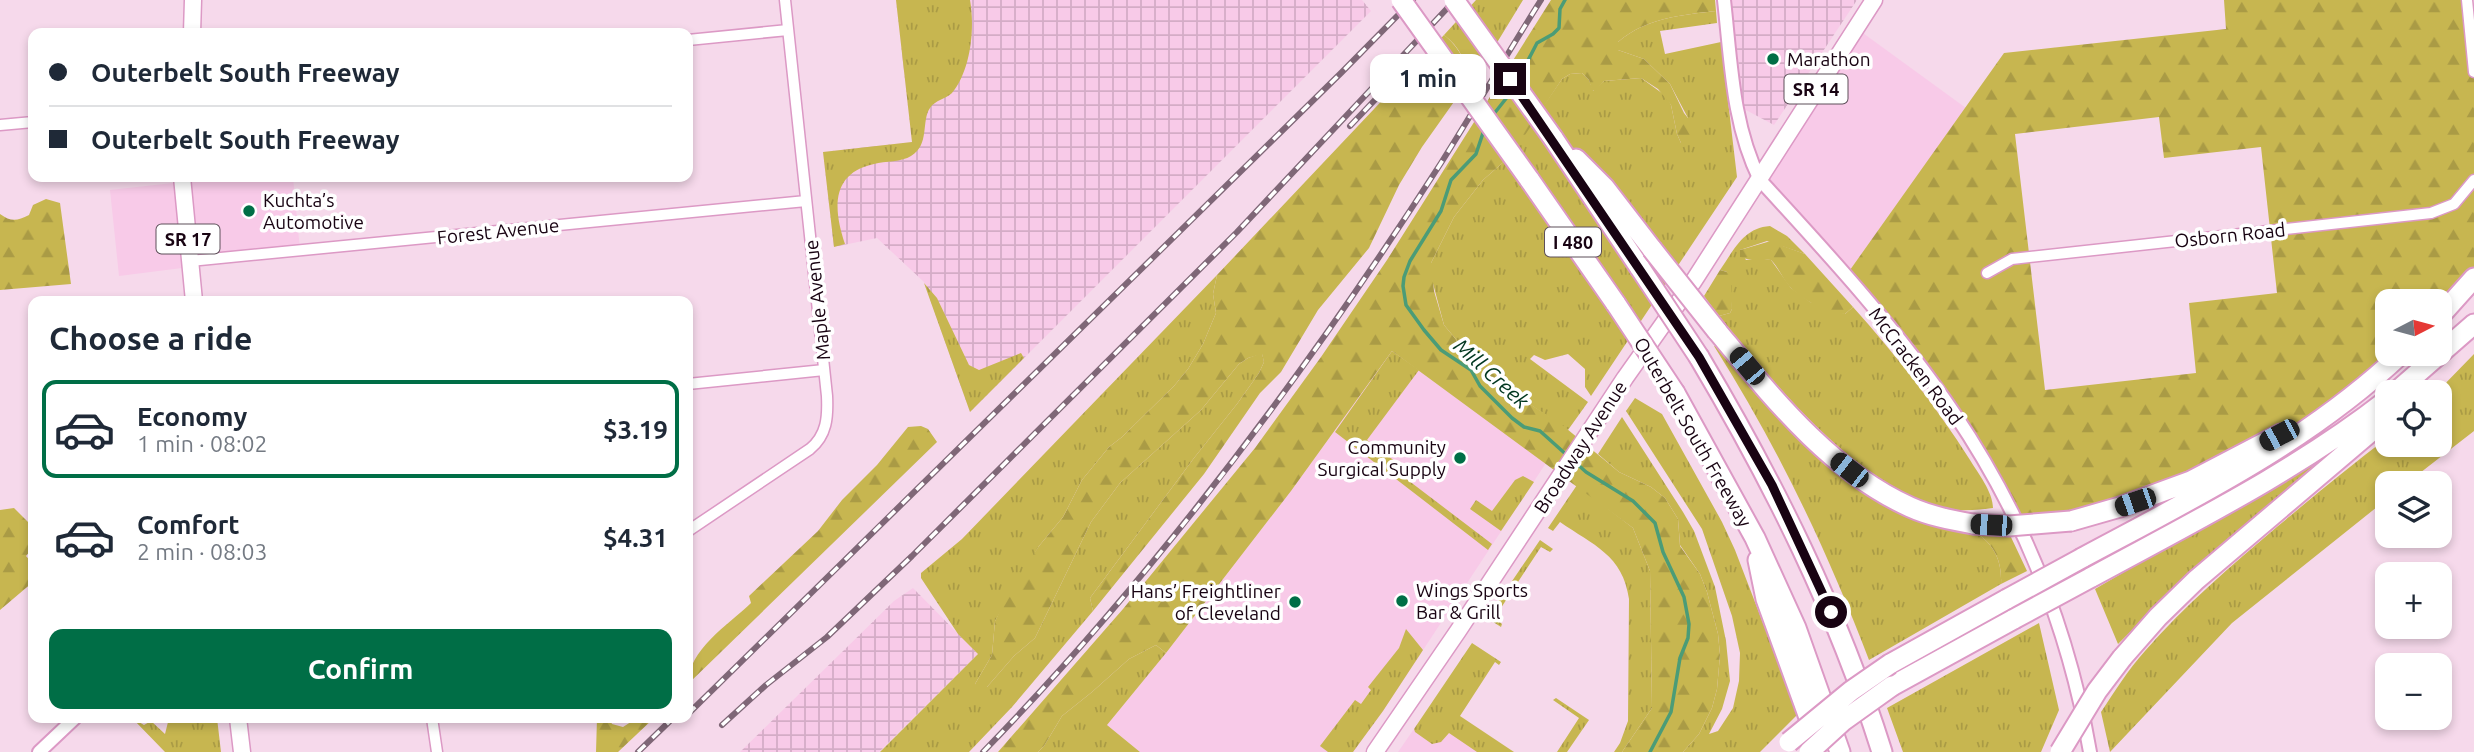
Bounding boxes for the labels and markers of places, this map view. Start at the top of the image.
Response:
place label: Marathon [1787,48,1871,70]
marker: Marathon [1765,51,1781,67]
place label: Kuchta’s Automotive [263,189,364,233]
marker: Kuchta’s Automotive [241,203,257,219]
place label: Community Surgical Supply [1317,436,1446,480]
marker: Community Surgical Supply [1452,450,1468,466]
place label: Wings Sports Bar & Grill [1416,579,1528,623]
place label: Hans’ Freightliner of Cleveland [1131,580,1281,624]
marker: Wings Sports Bar & Grill [1394,593,1410,609]
marker: Hans’ Freightliner of Cleveland [1287,594,1303,610]

